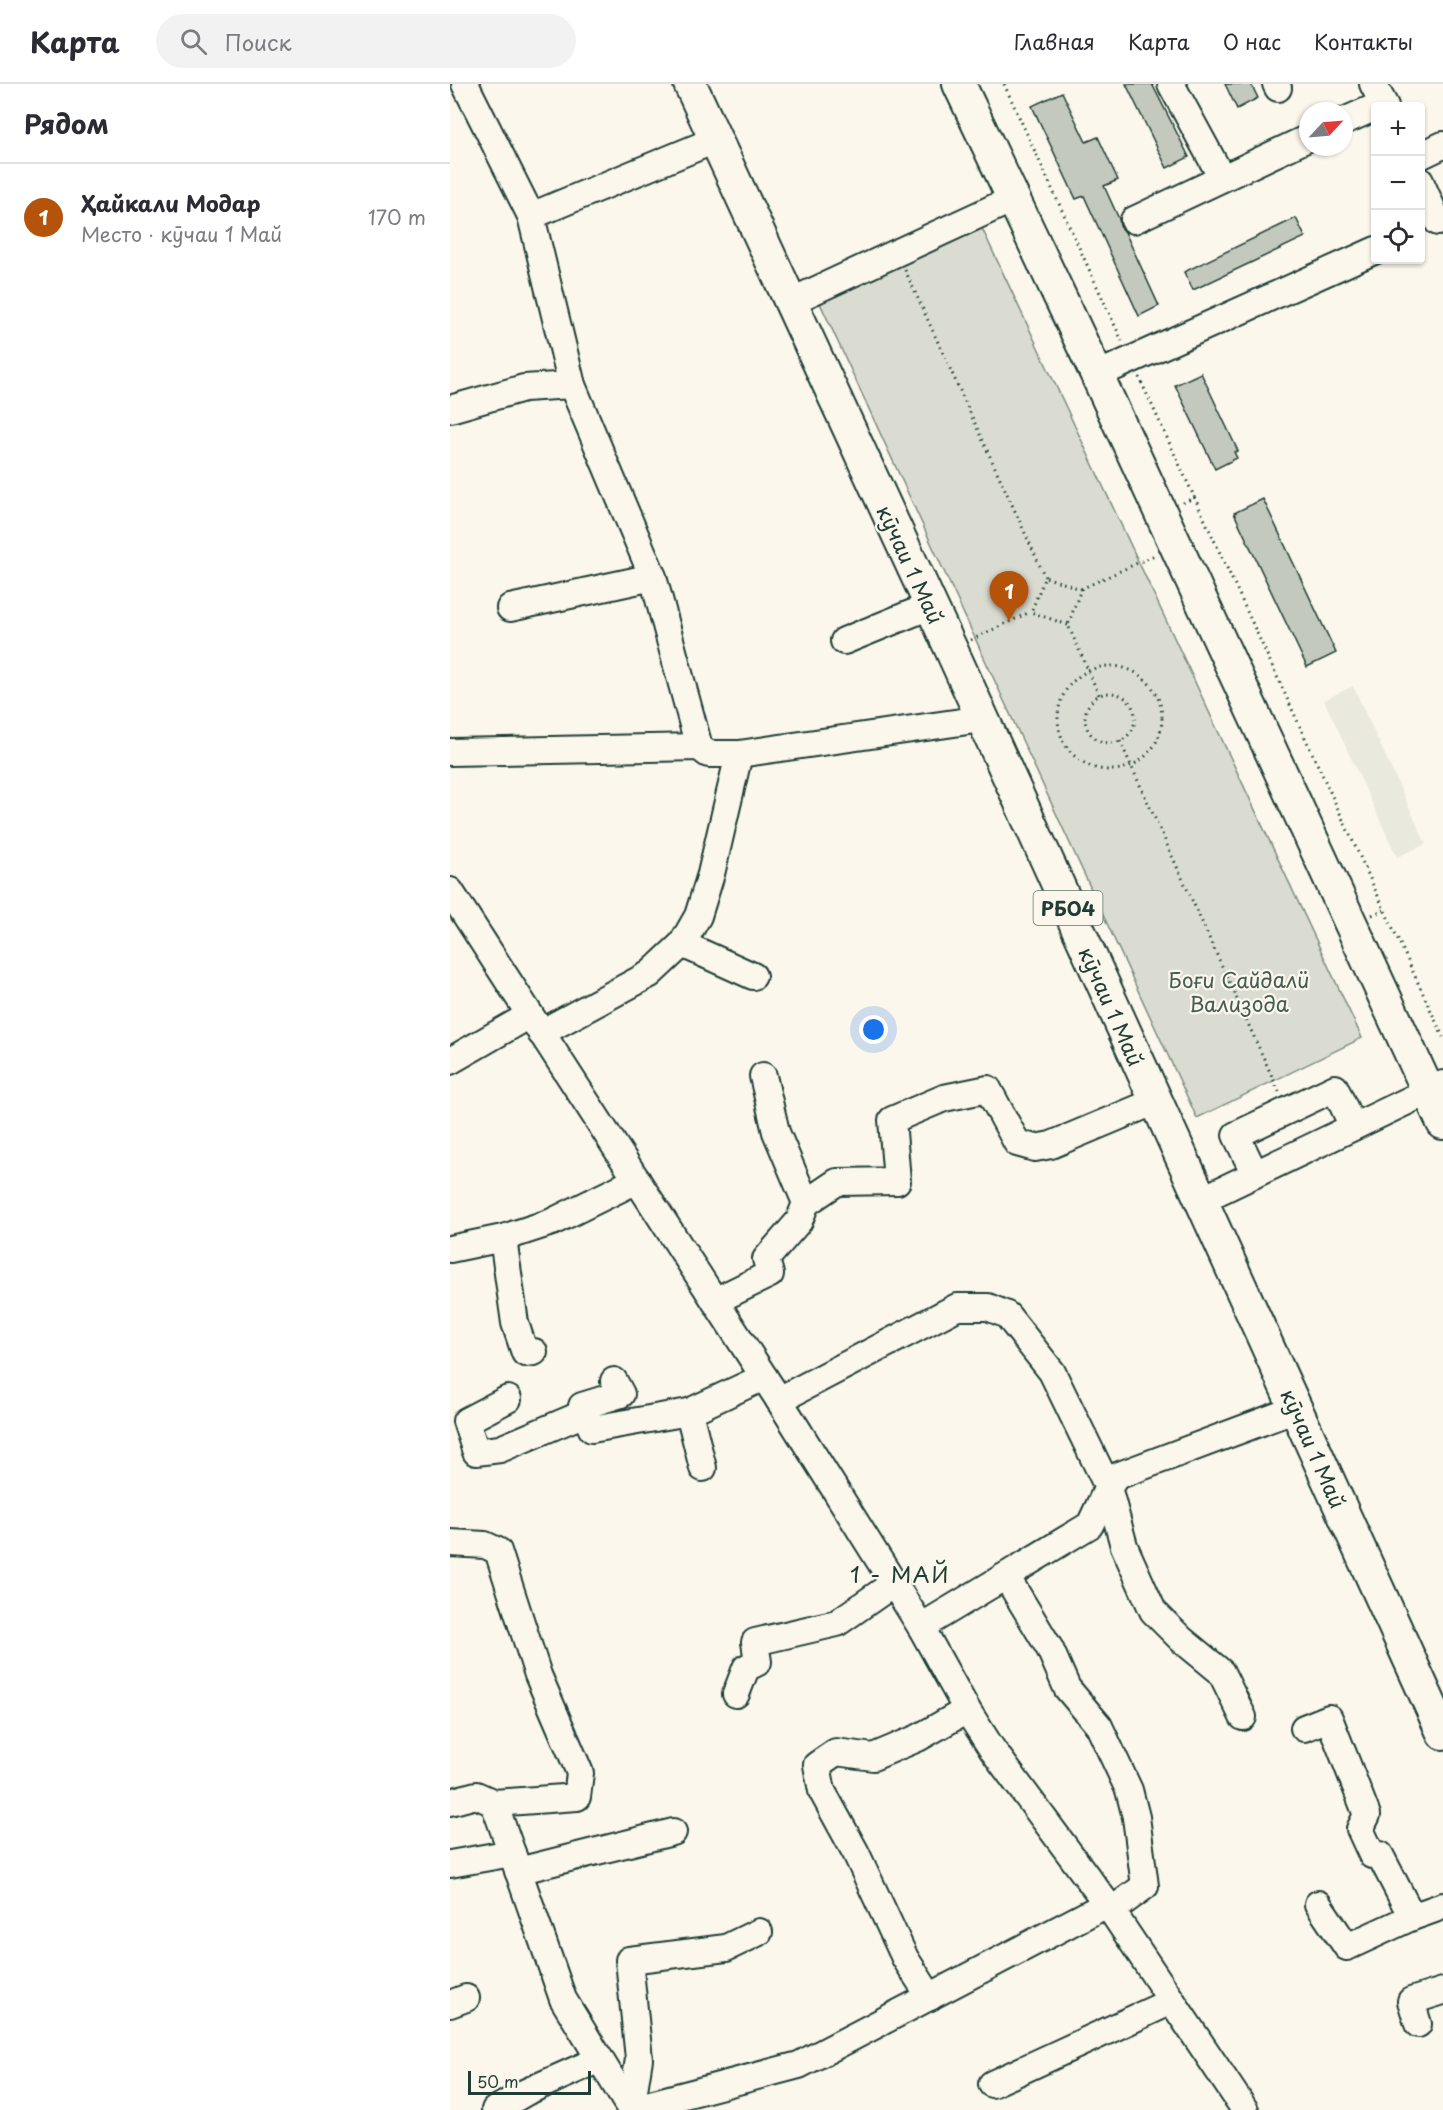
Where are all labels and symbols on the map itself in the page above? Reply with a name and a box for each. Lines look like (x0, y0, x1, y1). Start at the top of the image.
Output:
north arrow (1299, 102, 1353, 156)
street label: кӯчаи 1 Май (869, 499, 953, 629)
pin: 1 (990, 572, 1028, 621)
road number: РБ04 (1034, 891, 1102, 925)
street label: кӯчаи 1 Май (1071, 941, 1153, 1071)
park label: Боғи Сайдалӣ Вализода (1168, 963, 1310, 1019)
your location (859, 1015, 888, 1044)
street label: кӯчаи 1 Май (1273, 1383, 1355, 1513)
district label: 1 - МАЙ (850, 1557, 950, 1590)
scale bar (468, 2068, 591, 2096)

